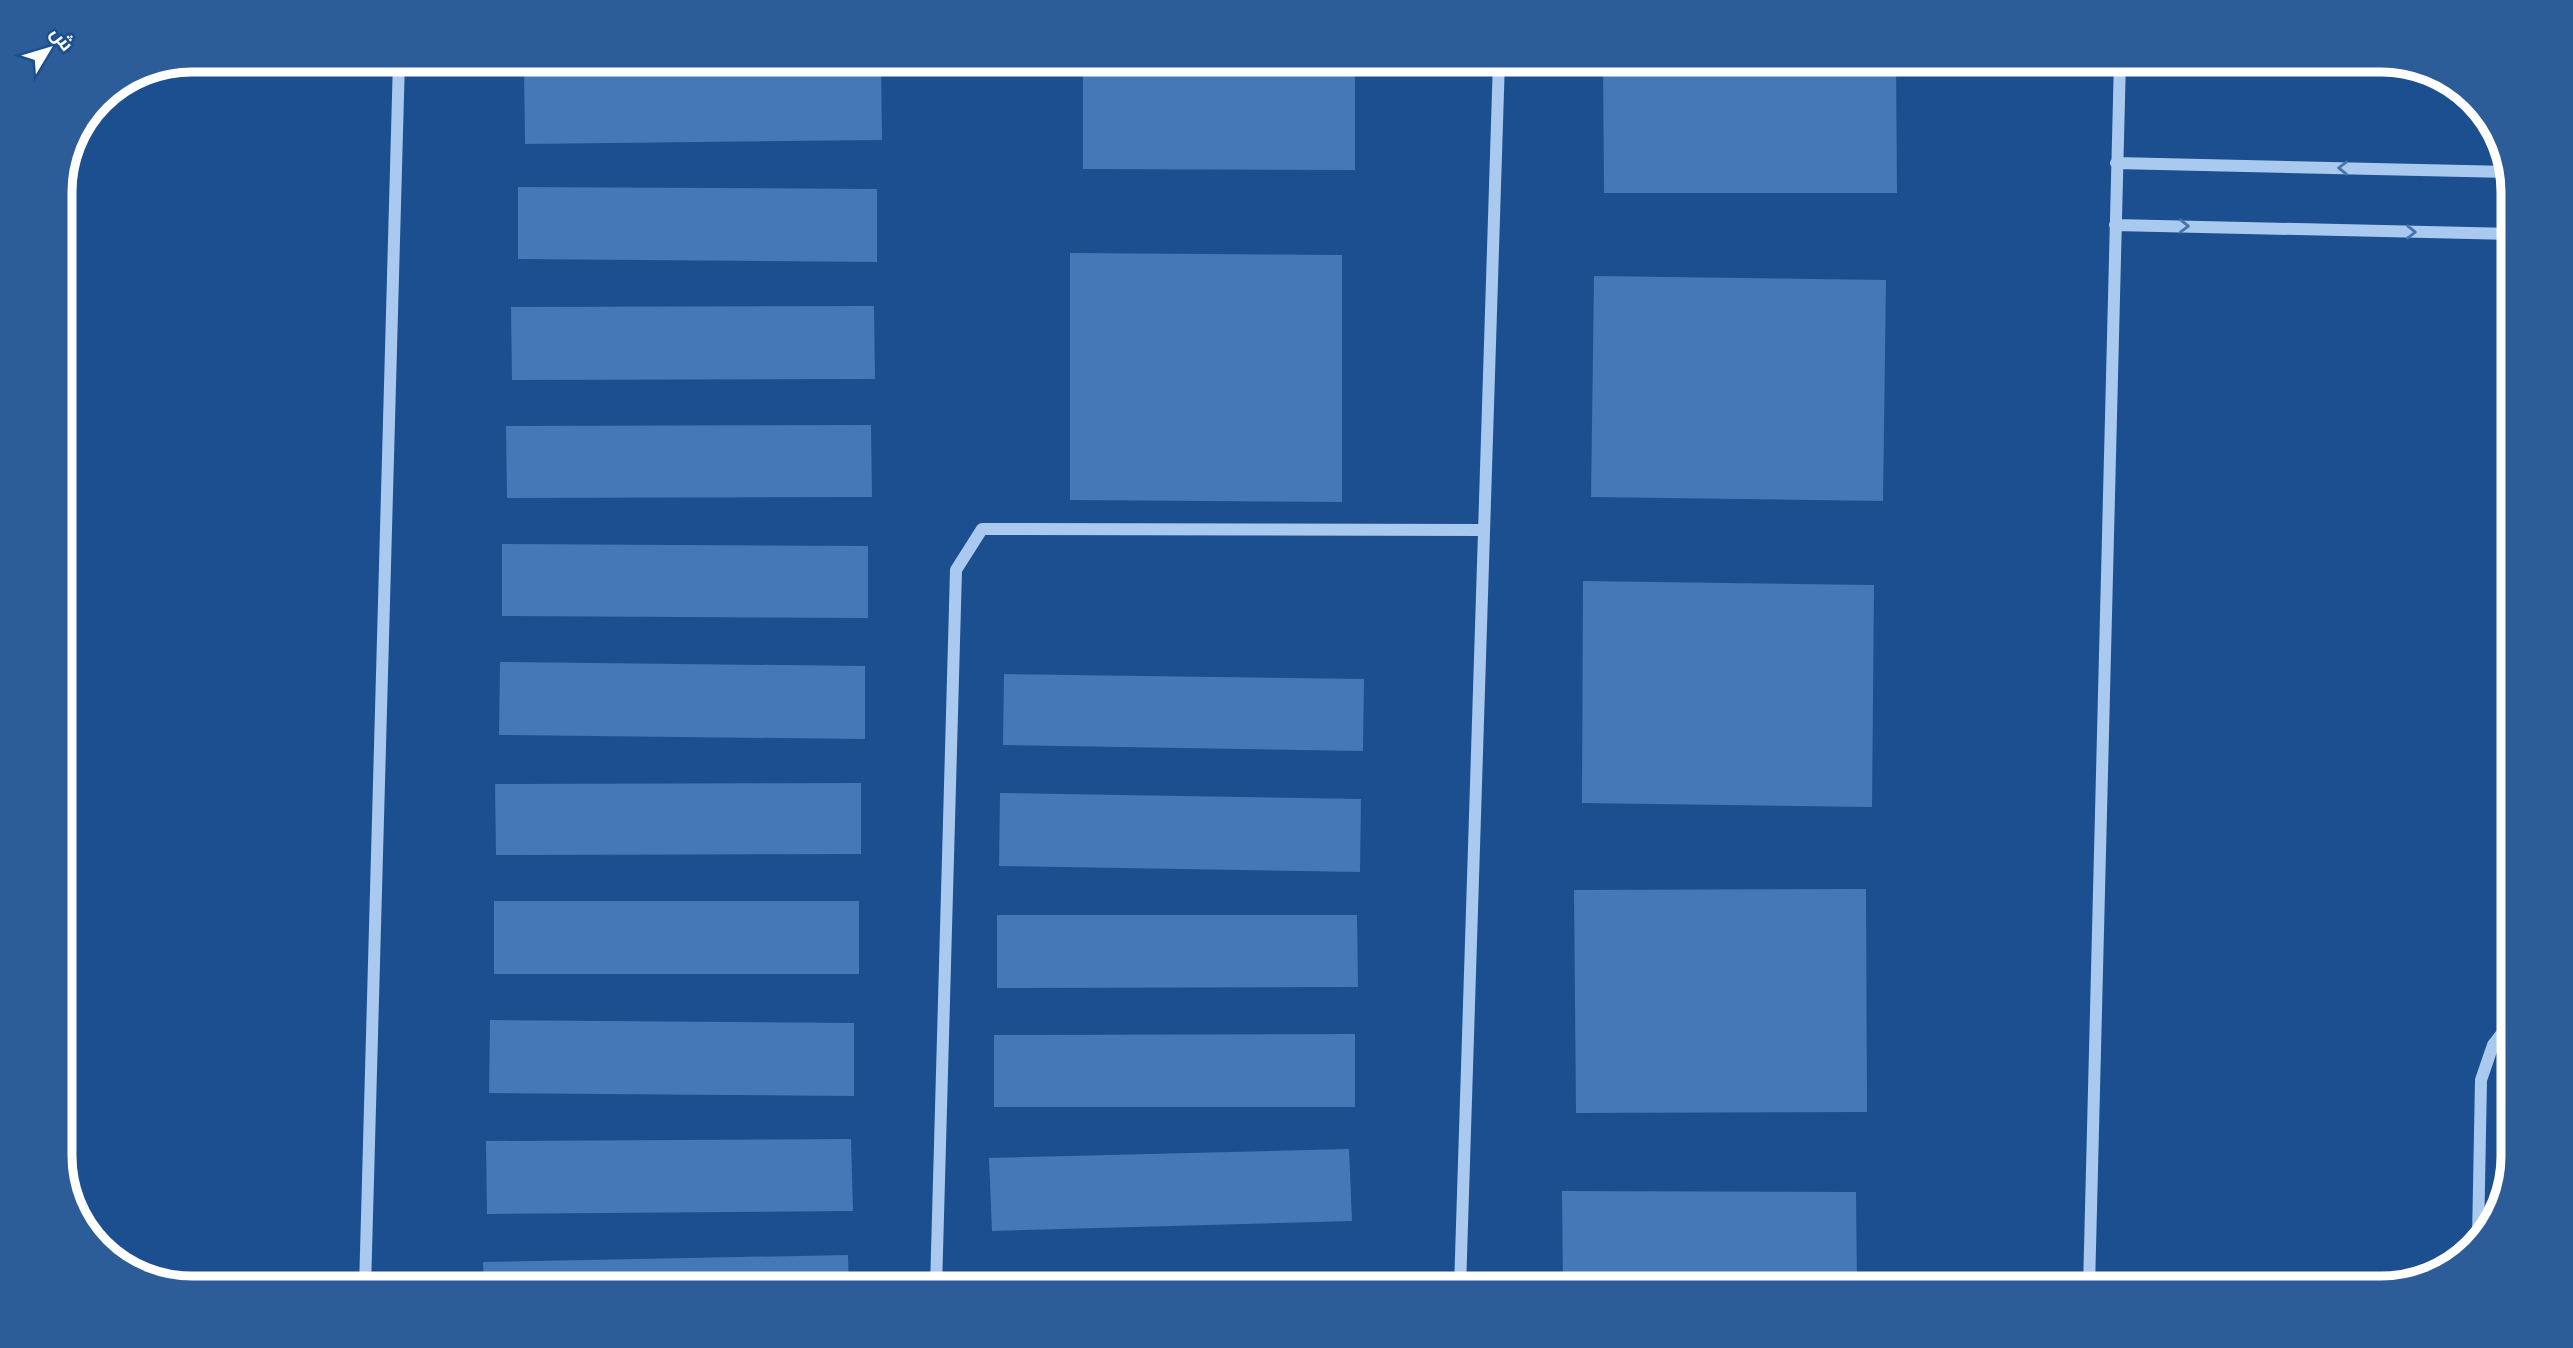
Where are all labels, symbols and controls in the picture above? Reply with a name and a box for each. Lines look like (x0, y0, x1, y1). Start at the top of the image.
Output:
north arrow (14, 14, 84, 84)
text: ش (45, 22, 79, 56)
one-way arrow (2337, 160, 2348, 176)
one-way arrow (2178, 219, 2189, 234)
one-way arrow (2406, 224, 2417, 239)

